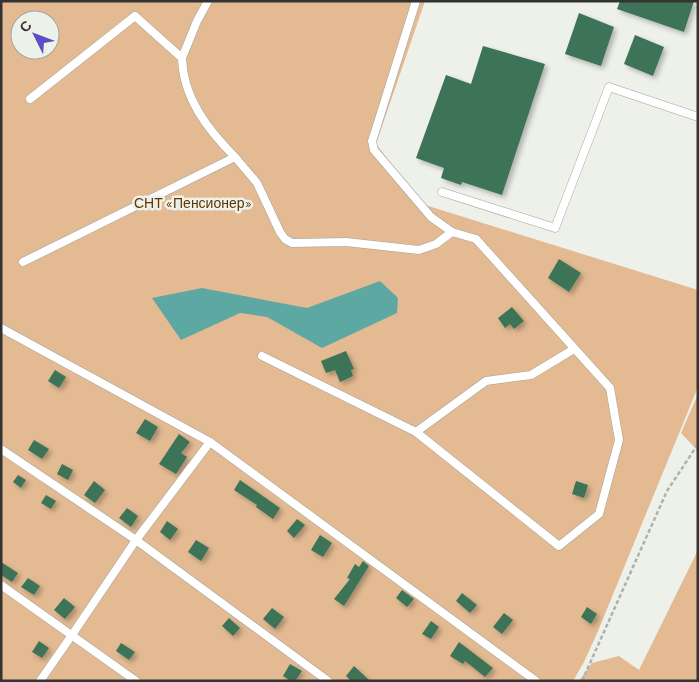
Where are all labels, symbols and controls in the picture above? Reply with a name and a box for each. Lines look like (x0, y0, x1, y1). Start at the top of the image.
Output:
north arrow (10, 10, 60, 60)
text: С (15, 17, 35, 35)
park label: СНТ «Пенсионер» (134, 194, 252, 211)

